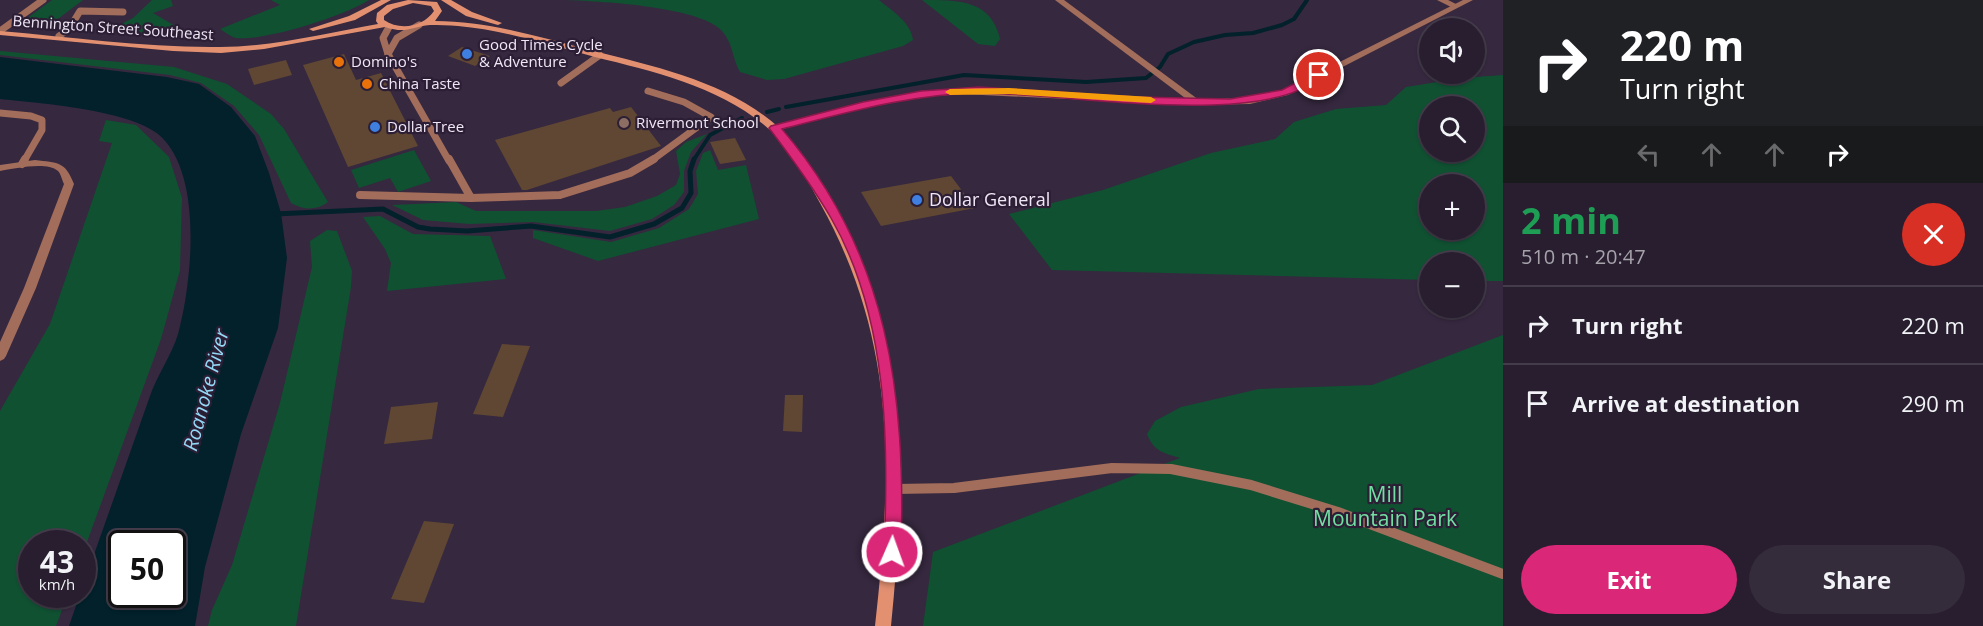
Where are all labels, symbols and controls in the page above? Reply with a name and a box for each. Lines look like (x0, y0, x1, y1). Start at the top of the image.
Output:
street label: Bennington Street Southeast (12, 10, 214, 44)
text: 220 m (1620, 16, 1744, 73)
map controls (1419, 18, 1485, 318)
button: sound (1419, 18, 1485, 84)
icon: right (1521, 24, 1599, 102)
place label: Good Times Cycle & Adventure (479, 34, 603, 71)
marker: Good Times Cycle & Adventure (460, 47, 474, 61)
pin (1293, 49, 1344, 100)
place label: Domino's (351, 51, 417, 71)
marker: Domino's (332, 55, 346, 69)
icon: arrive (1302, 58, 1335, 91)
text: Turn right (1620, 70, 1745, 107)
place label: China Taste (379, 73, 460, 93)
marker: China Taste (360, 77, 374, 91)
button: search (1419, 96, 1485, 162)
place label: Rivermont School (636, 112, 759, 132)
place label: Dollar Tree (387, 116, 464, 136)
marker: Rivermont School (617, 116, 631, 130)
marker: Dollar Tree (368, 120, 382, 134)
icon: left (1632, 138, 1665, 171)
icon: ahead (1695, 138, 1728, 171)
icon: ahead (1758, 138, 1791, 171)
icon: right (1821, 138, 1854, 171)
button: + (1419, 174, 1485, 240)
place label: Dollar General (929, 187, 1050, 211)
marker: Dollar General (910, 193, 924, 207)
text: 2 min (1521, 196, 1621, 245)
button: close (1902, 203, 1965, 266)
text: 510 m · 20:47 (1521, 243, 1646, 270)
button: − (1419, 252, 1485, 318)
icon: right (1521, 309, 1554, 342)
text: Turn right (1572, 310, 1683, 340)
text: 220 m (1901, 310, 1965, 340)
water label: Roanoke River (176, 325, 235, 454)
icon: arrive (1521, 387, 1554, 420)
text: Arrive at destination (1572, 388, 1800, 418)
text: 290 m (1901, 388, 1965, 418)
park label: Mill Mountain Park (1313, 480, 1457, 532)
position arrow (860, 520, 924, 584)
speed limit sign: 50 (108, 530, 186, 608)
text: 43 (40, 541, 74, 582)
button: Exit (1521, 545, 1737, 614)
button: Share (1749, 545, 1965, 614)
text: km/h (39, 574, 75, 594)

